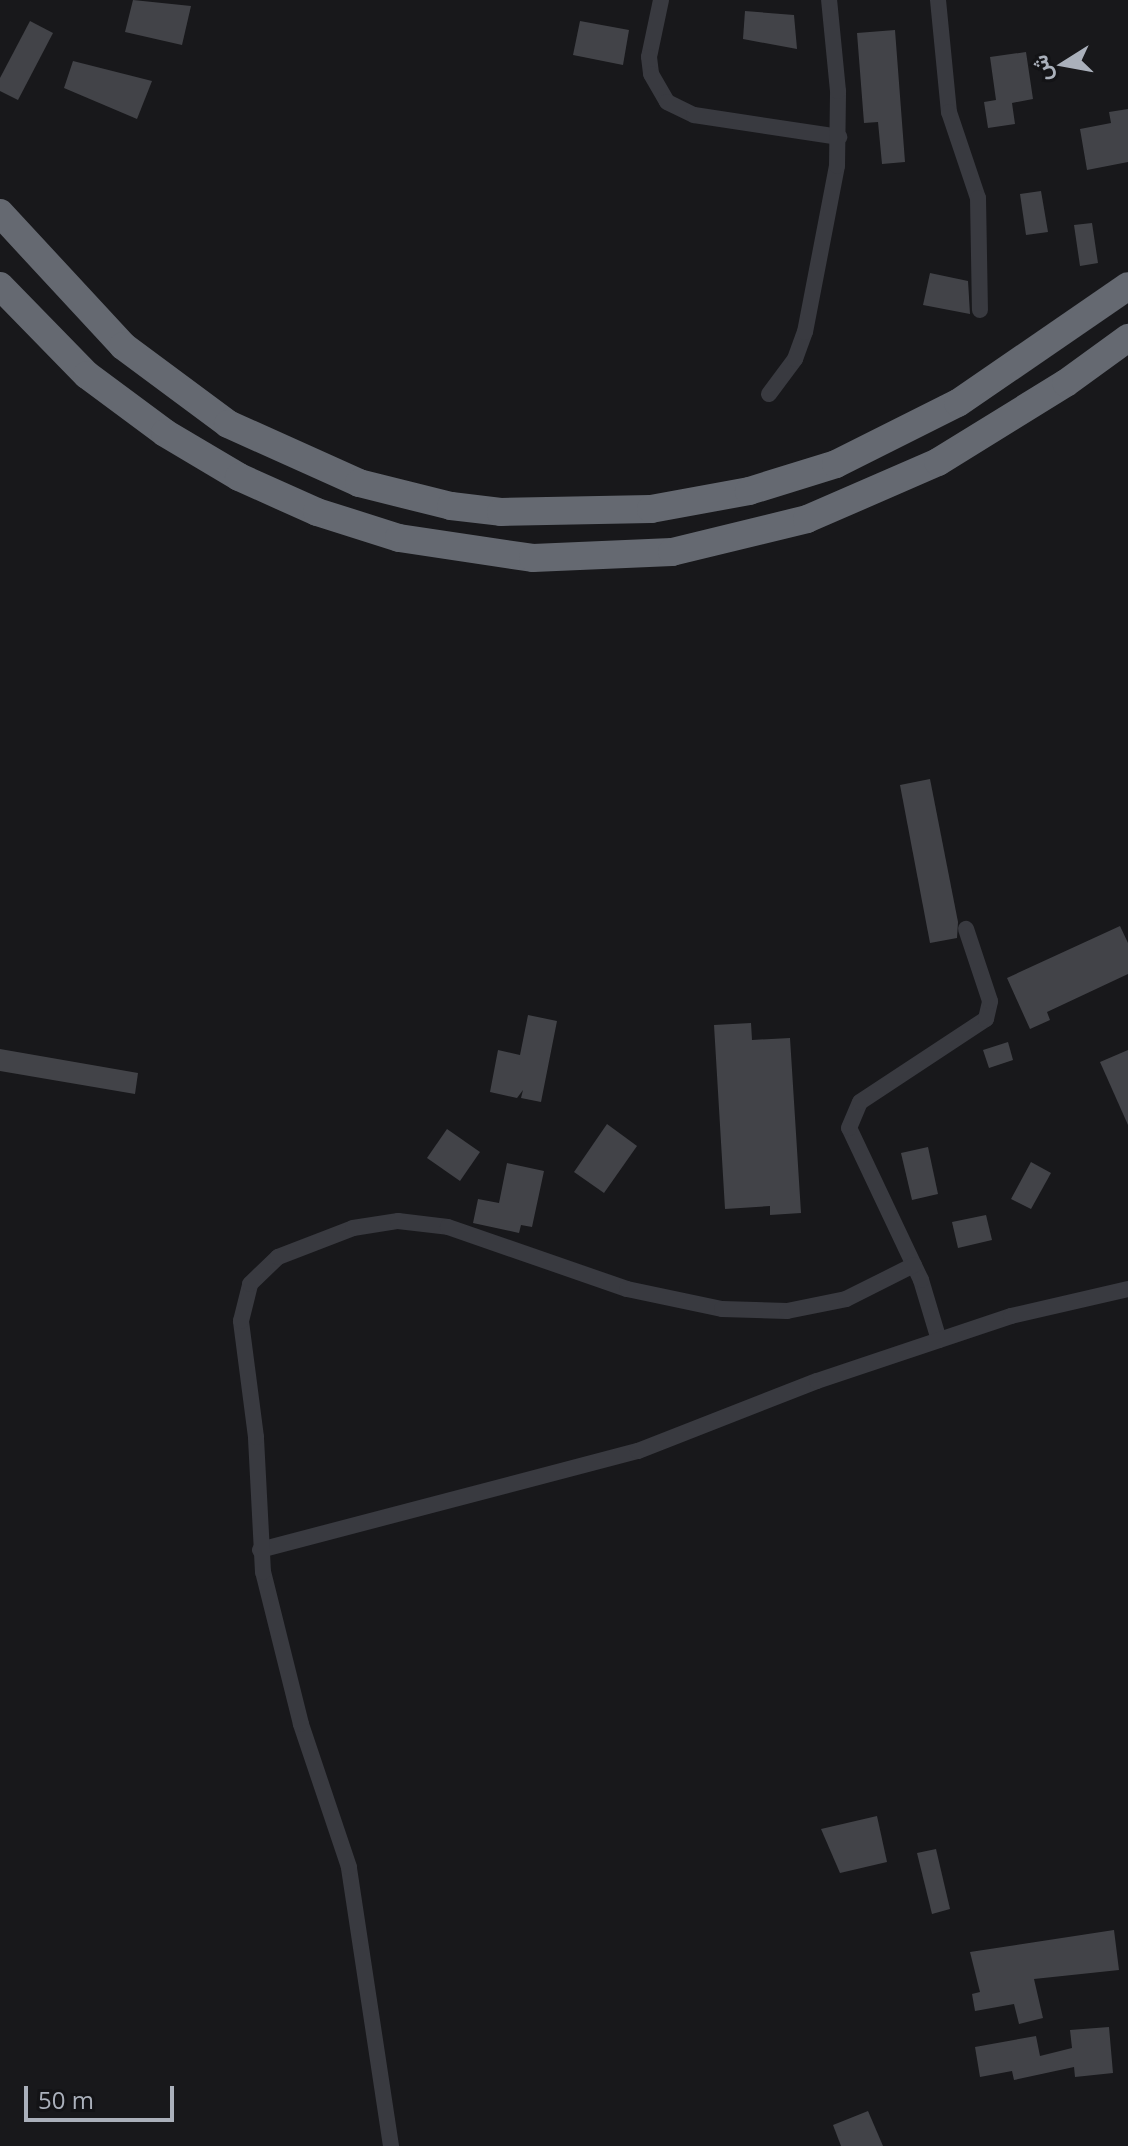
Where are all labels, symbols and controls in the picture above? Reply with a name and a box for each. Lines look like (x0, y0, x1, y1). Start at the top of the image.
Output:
north arrow (1024, 24, 1104, 104)
text: ش (1023, 53, 1058, 84)
scale bar (28, 2070, 178, 2120)
text: 50 m (38, 2083, 94, 2116)

